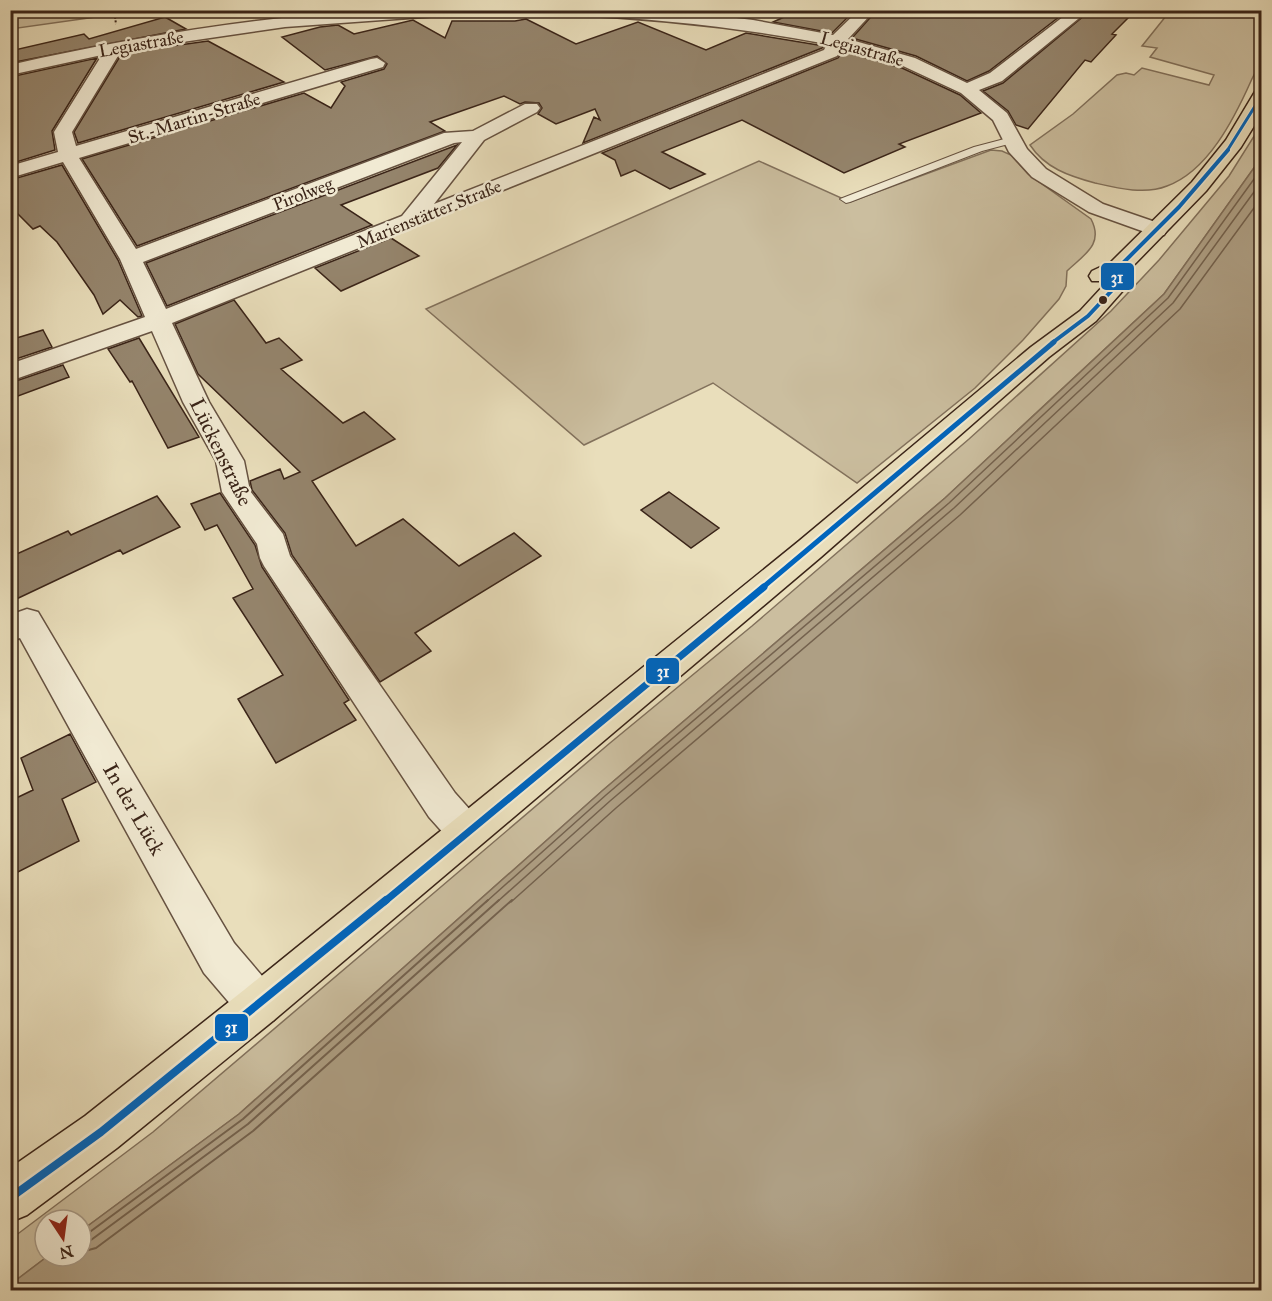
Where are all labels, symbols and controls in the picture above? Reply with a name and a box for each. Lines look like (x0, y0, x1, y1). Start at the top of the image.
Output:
street label: Legiastraße (97, 26, 185, 63)
street label: Legiastraße (817, 27, 906, 72)
street label: St.-Martin-Straße (125, 87, 263, 149)
street label: Pirolweg (270, 172, 337, 217)
street label: Marienstätter Straße (353, 175, 505, 253)
line badge: 31 (1100, 262, 1135, 291)
text: 31 (1111, 268, 1124, 288)
unlabelled marker (1097, 294, 1109, 306)
street label: Lückenstraße (184, 394, 258, 510)
line badge: 31 (645, 657, 680, 685)
text: 31 (657, 662, 670, 682)
street label: In der Lück (97, 758, 171, 860)
line badge: 31 (214, 1013, 249, 1042)
text: 31 (225, 1018, 238, 1038)
north arrow (33, 1208, 93, 1268)
text: N (57, 1241, 75, 1263)

